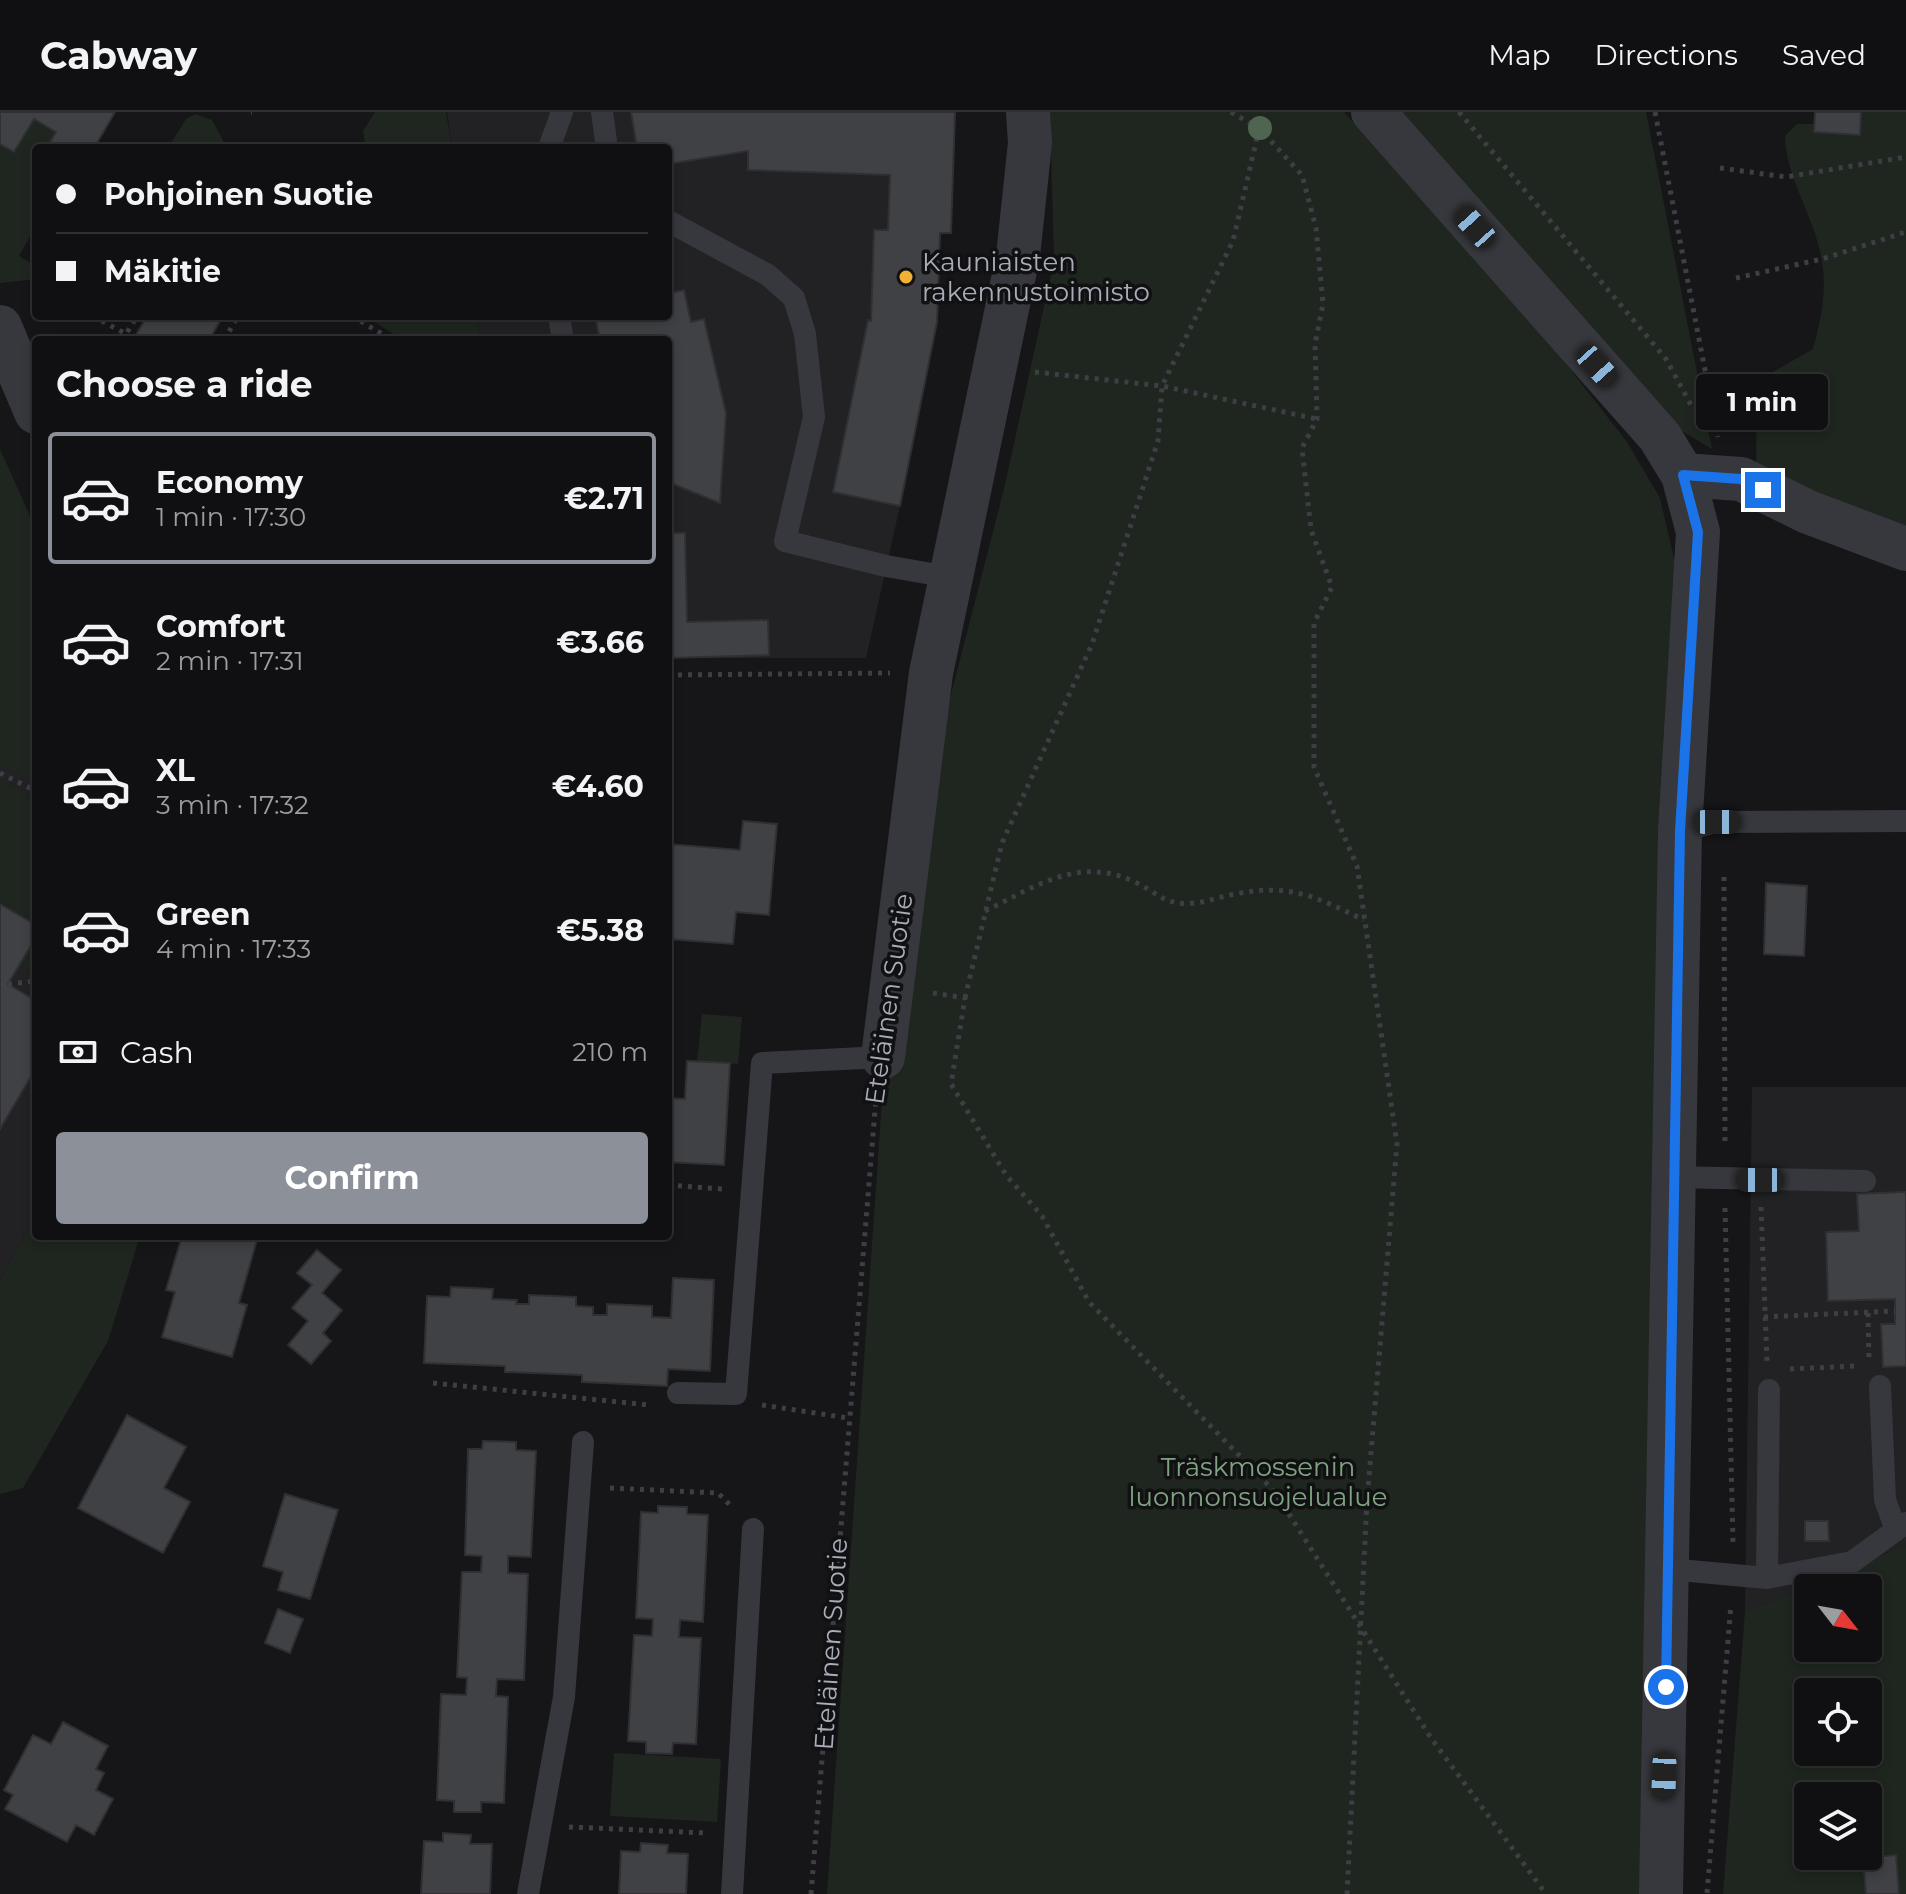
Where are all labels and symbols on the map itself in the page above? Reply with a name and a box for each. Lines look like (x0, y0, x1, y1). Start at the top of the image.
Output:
car (1450, 201, 1500, 253)
place label: Kauniaisten rakennustoimisto (922, 246, 1150, 308)
marker: Kauniaisten rakennustoimisto (897, 268, 915, 286)
car (1572, 340, 1622, 392)
callout: 1 min (1697, 374, 1829, 430)
route end (1745, 472, 1781, 508)
car (1693, 810, 1741, 834)
street label: Eteläinen Suotie (858, 891, 920, 1107)
car (1736, 1168, 1784, 1192)
park label: Träskmossenin luonnonsuojelualue (1129, 1451, 1388, 1513)
street label: Eteläinen Suotie (808, 1537, 854, 1751)
north arrow (1794, 1574, 1882, 1662)
route start (1648, 1669, 1684, 1705)
car (1651, 1752, 1677, 1800)

